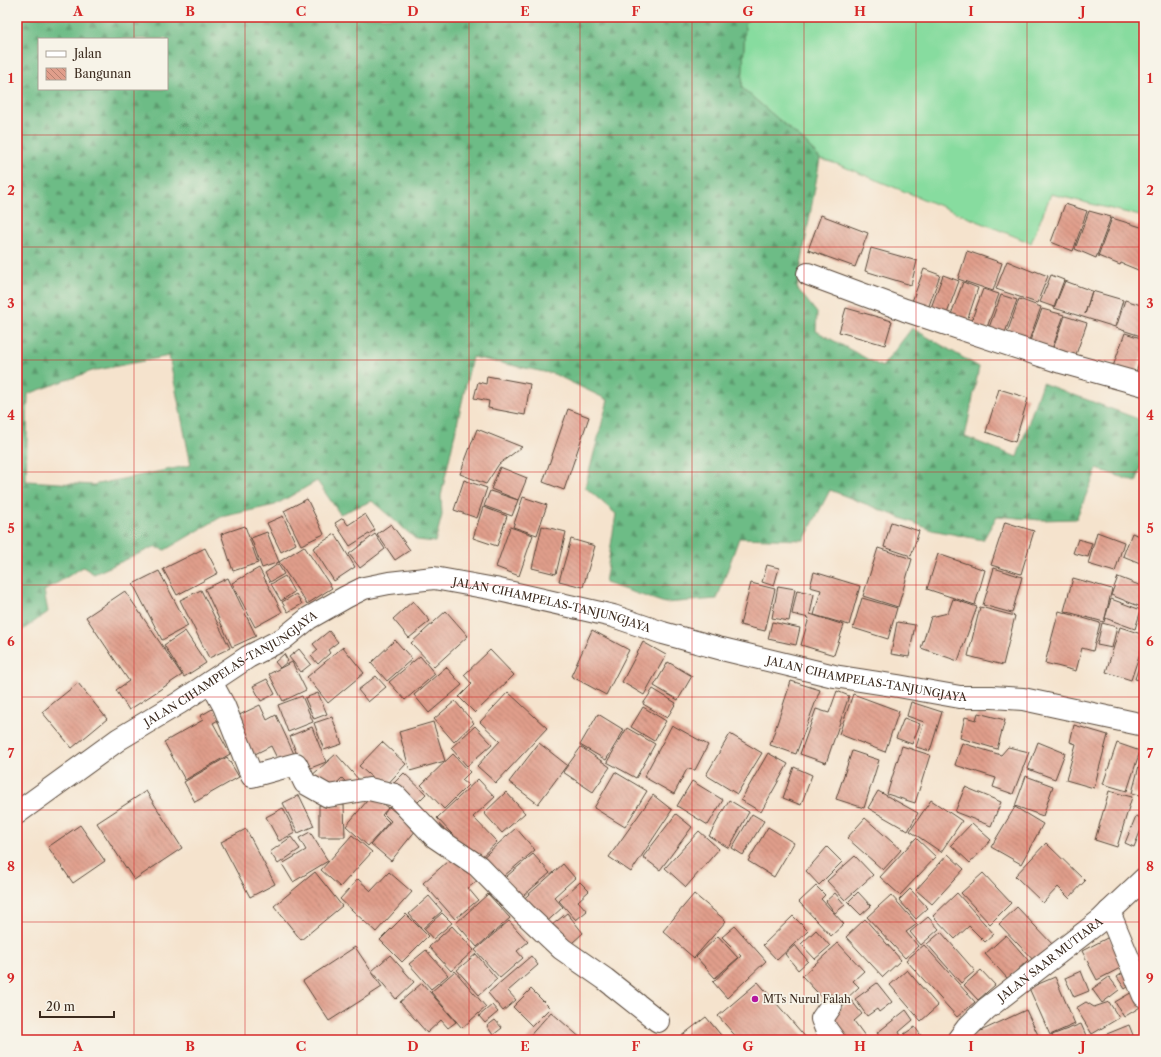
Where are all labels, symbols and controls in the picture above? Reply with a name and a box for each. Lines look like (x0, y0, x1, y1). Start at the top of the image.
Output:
text: A (72, 3, 84, 19)
text: B (185, 3, 195, 19)
text: C (296, 3, 306, 19)
text: D (407, 3, 419, 19)
text: E (520, 3, 530, 19)
text: F (632, 3, 641, 19)
text: G (742, 3, 754, 19)
text: H (854, 3, 866, 19)
text: I (968, 3, 974, 19)
text: J (1078, 3, 1086, 19)
legend (38, 38, 168, 90)
text: Jalan (72, 46, 102, 61)
text: Bangunan (74, 66, 132, 81)
text: 1 (8, 70, 14, 86)
text: 1 (1147, 70, 1153, 86)
text: 2 (7, 182, 15, 198)
text: 2 (1146, 182, 1154, 198)
text: 3 (7, 295, 15, 311)
text: 3 (1146, 295, 1154, 311)
text: 4 (7, 407, 15, 423)
text: 4 (1146, 407, 1154, 423)
text: 5 (7, 520, 15, 536)
text: 5 (1146, 520, 1154, 536)
street label: JALAN CIHAMPELAS-TANJUNGJAYA (450, 574, 653, 636)
street label: JALAN CIHAMPELAS-TANJUNGJAYA (140, 608, 320, 730)
text: 6 (7, 633, 15, 649)
text: 6 (1146, 633, 1154, 649)
street label: JALAN CIHAMPELAS-TANJUNGJAYA (763, 653, 967, 704)
text: 7 (8, 745, 15, 761)
text: 7 (1147, 745, 1154, 761)
text: 8 (7, 858, 15, 874)
text: 8 (1146, 858, 1154, 874)
street label: JALAN SAAR MUTIARA (993, 914, 1106, 1006)
text: 9 (7, 970, 15, 986)
text: 9 (1146, 970, 1154, 986)
place label: MTs Nurul Falah (763, 992, 851, 1006)
scale bar (40, 993, 114, 1019)
marker: MTs Nurul Falah (750, 994, 760, 1004)
text: 20 m (46, 999, 75, 1014)
text: A (72, 1038, 84, 1054)
text: B (185, 1038, 195, 1054)
text: C (296, 1038, 306, 1054)
text: D (407, 1038, 419, 1054)
text: E (520, 1038, 530, 1054)
text: F (632, 1038, 641, 1054)
text: G (742, 1038, 754, 1054)
text: H (854, 1038, 866, 1054)
text: I (968, 1038, 974, 1054)
text: J (1078, 1038, 1086, 1054)

